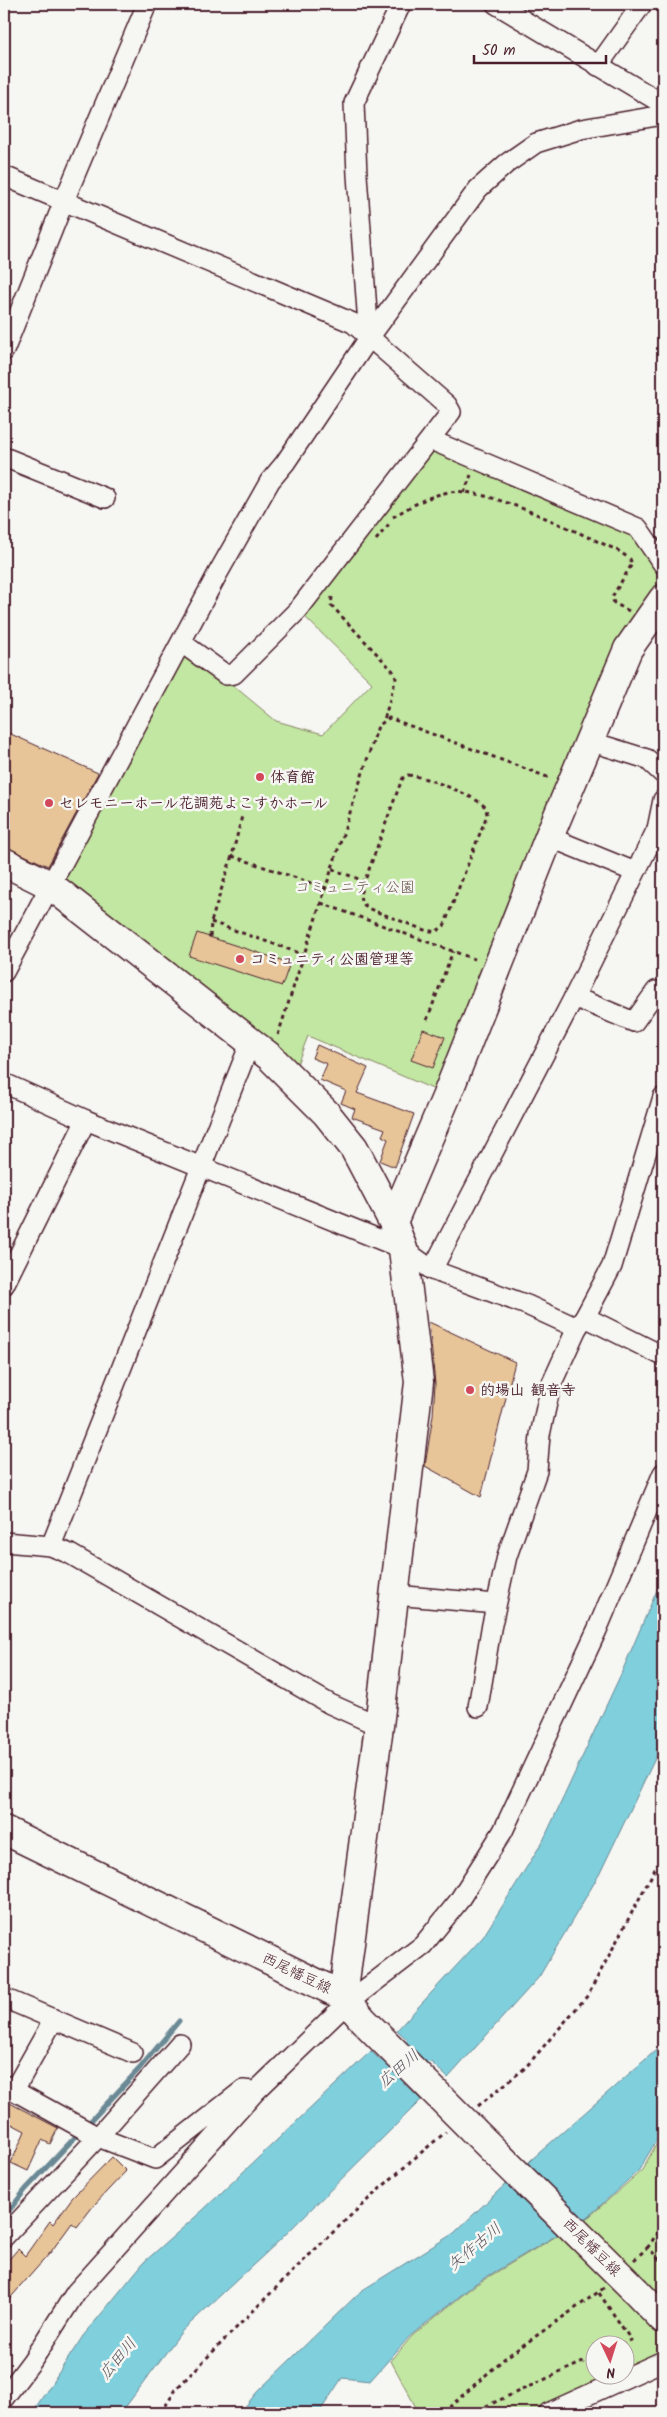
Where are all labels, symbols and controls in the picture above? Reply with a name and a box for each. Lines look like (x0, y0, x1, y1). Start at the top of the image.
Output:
scale bar (474, 32, 607, 64)
text: 50 m (482, 39, 516, 63)
place label: 体育館 (270, 766, 315, 790)
marker: 体育館 (254, 771, 266, 783)
place label: セレモニーホール花調苑よこすかホール (59, 792, 328, 816)
marker: セレモニーホール花調苑よこすかホール (43, 797, 55, 809)
park label: コミュニティ公園 (295, 876, 415, 900)
place label: コミュニティ公園管理等 (250, 948, 414, 972)
marker: コミュニティ公園管理等 (234, 953, 246, 965)
place label: 的場山 観音寺 (480, 1379, 576, 1403)
marker: 的場山 観音寺 (464, 1384, 476, 1396)
street label: 西尾幡豆線 (258, 1947, 336, 2001)
water label: 広田川 (373, 2044, 425, 2094)
street label: 西尾幡豆線 (556, 2213, 626, 2283)
water label: 矢作古川 (442, 2217, 508, 2277)
water label: 広田川 (93, 2333, 143, 2385)
north arrow (584, 2334, 634, 2384)
text: N (606, 2361, 616, 2383)

